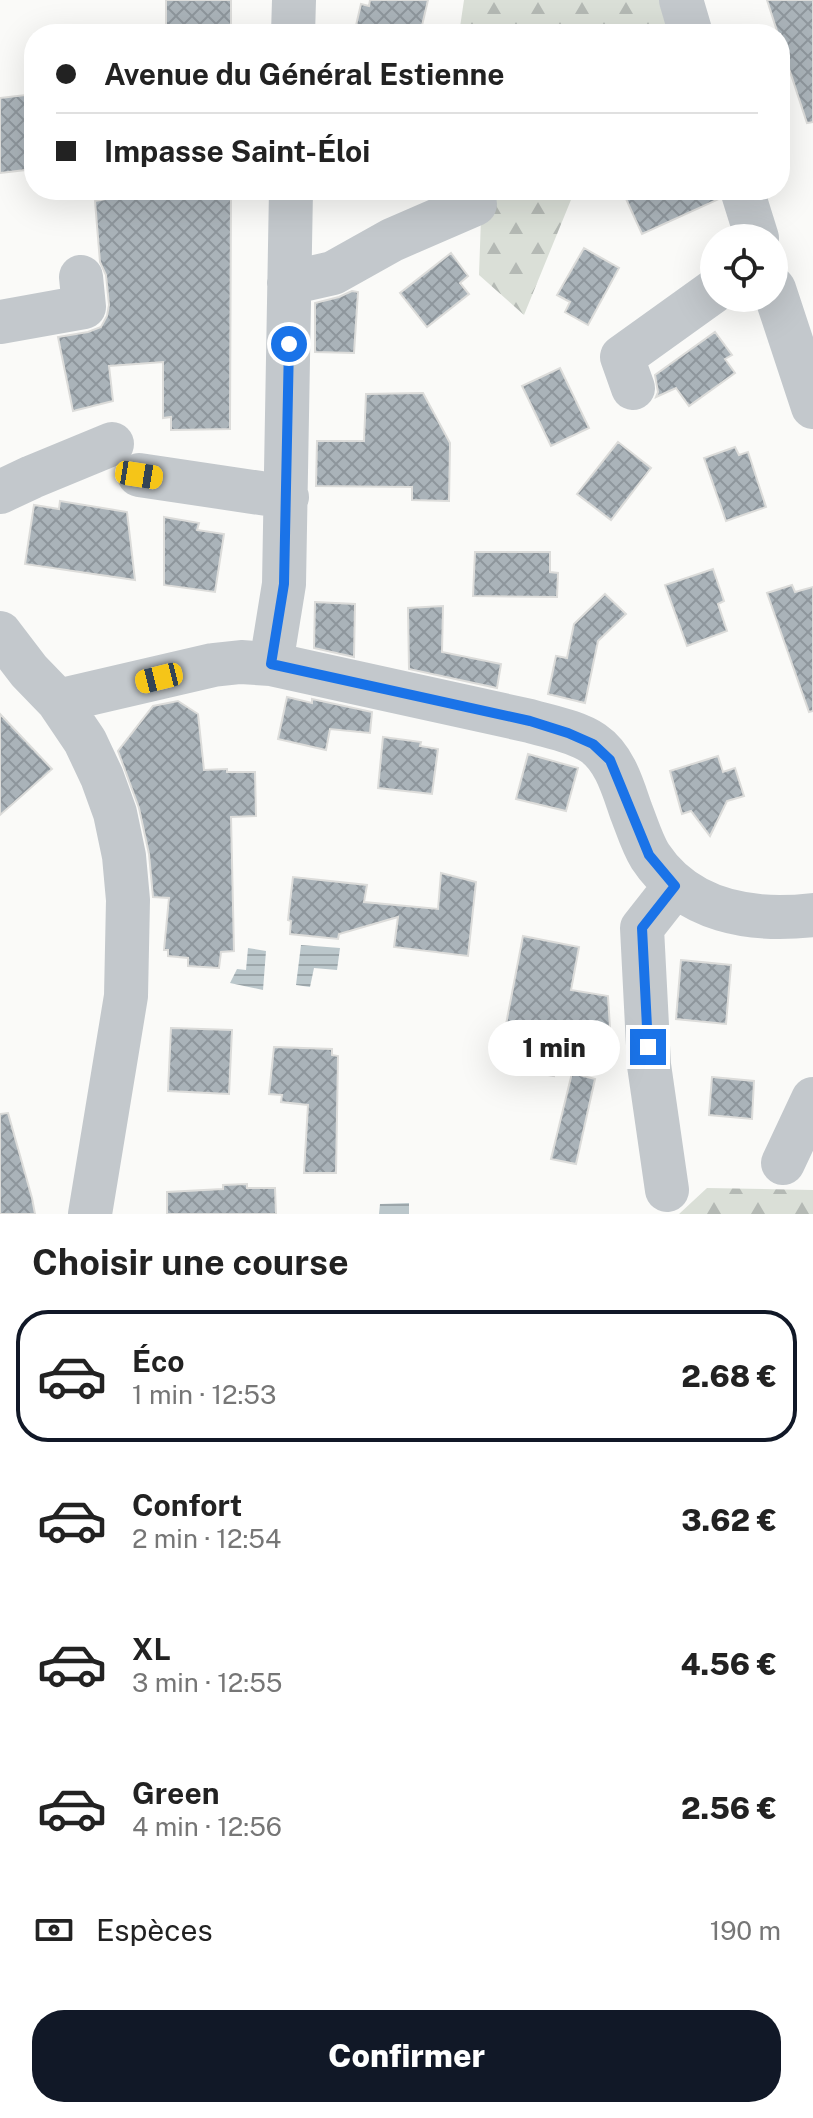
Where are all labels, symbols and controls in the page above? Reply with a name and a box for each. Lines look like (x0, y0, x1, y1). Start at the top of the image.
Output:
text: Avenue du Général Estienne (104, 56, 505, 92)
text: Impasse Saint-Éloi (104, 133, 370, 169)
map controls (700, 224, 788, 312)
button: locate (700, 224, 788, 312)
route start (271, 326, 307, 362)
car (113, 459, 165, 491)
car (133, 661, 185, 695)
callout: 1 min (488, 1019, 620, 1075)
route end (630, 1029, 666, 1065)
text: 1 min (522, 1032, 586, 1063)
text: Choisir une course (32, 1241, 349, 1283)
icon: car (36, 1340, 108, 1412)
text: Éco (132, 1343, 185, 1379)
text: 2.68 € (681, 1358, 777, 1394)
text: 1 min · 12:53 (132, 1379, 276, 1410)
icon: car (36, 1484, 108, 1556)
text: Confort (132, 1487, 242, 1523)
text: 3.62 € (681, 1502, 777, 1538)
text: 2 min · 12:54 (132, 1523, 281, 1554)
icon: car (36, 1628, 108, 1700)
text: XL (132, 1631, 171, 1667)
text: 4.56 € (680, 1646, 777, 1682)
text: 3 min · 12:55 (132, 1667, 282, 1698)
icon: car (36, 1772, 108, 1844)
text: Green (132, 1775, 219, 1811)
text: 2.56 € (681, 1790, 777, 1826)
text: 4 min · 12:56 (132, 1811, 282, 1842)
icon: cash (32, 1908, 76, 1952)
text: Espèces (96, 1912, 213, 1948)
text: 190 m (710, 1915, 781, 1946)
button: Confirmer (32, 2010, 781, 2102)

